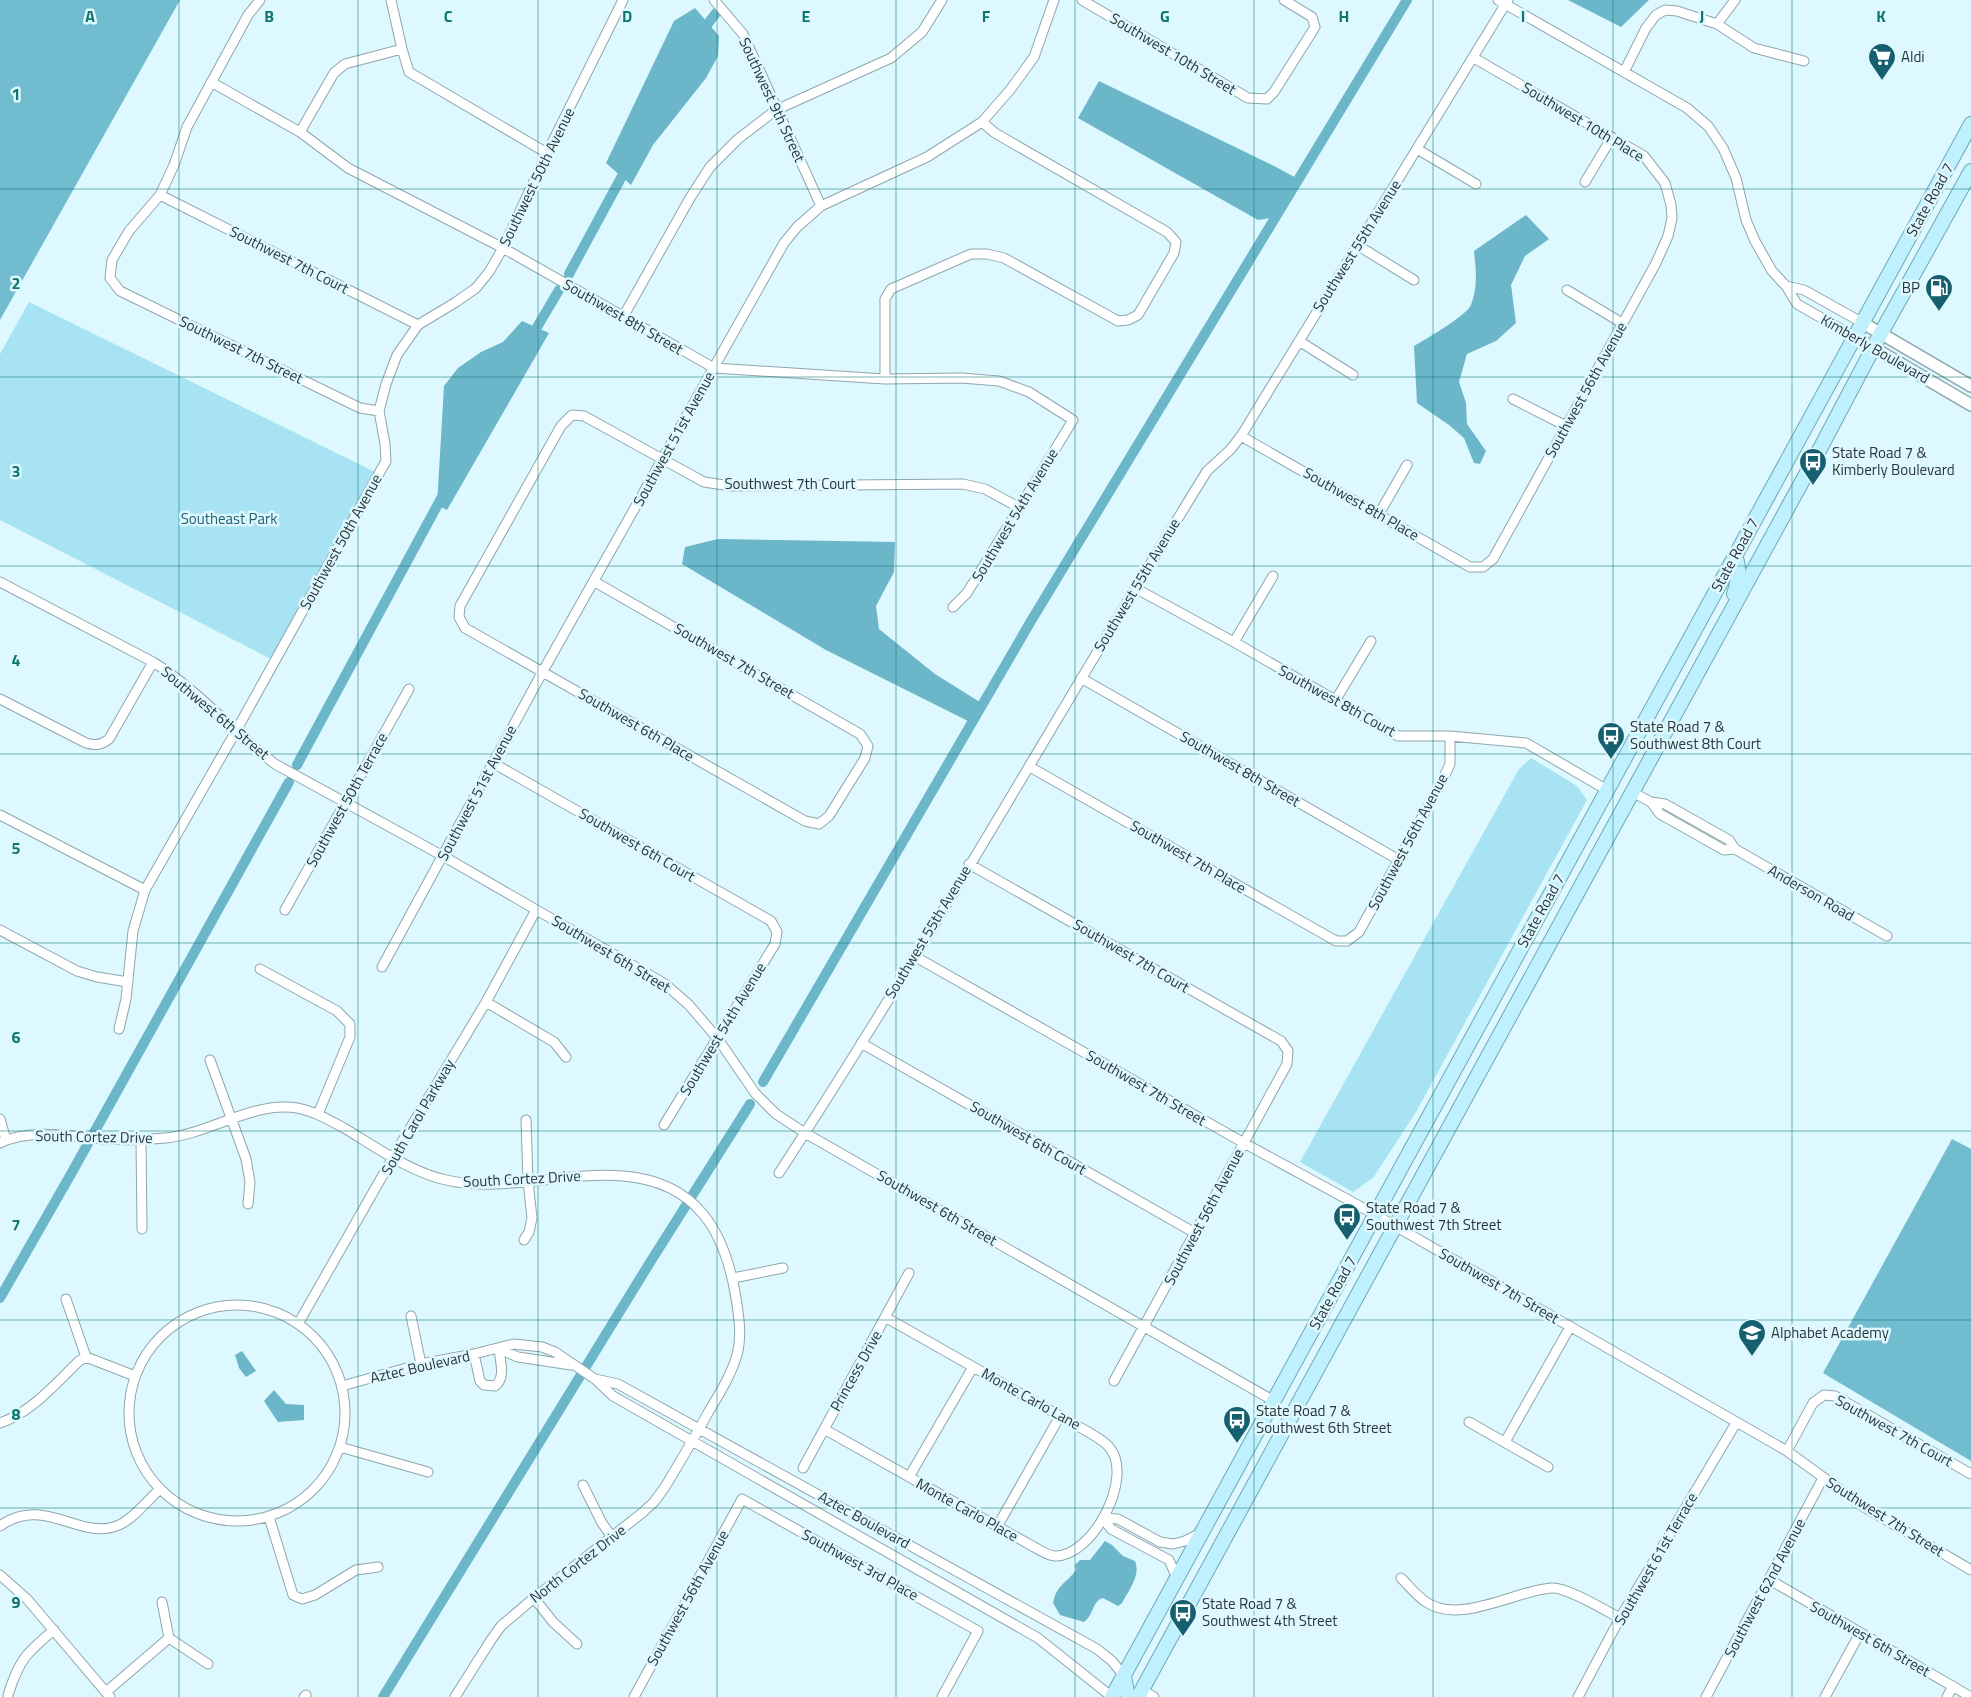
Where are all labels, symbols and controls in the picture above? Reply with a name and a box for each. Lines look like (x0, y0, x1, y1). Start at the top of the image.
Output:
text: A (85, 4, 95, 28)
text: B (264, 4, 274, 28)
text: C (444, 4, 453, 28)
text: D (622, 4, 632, 28)
text: E (802, 4, 811, 28)
text: F (982, 4, 991, 28)
text: G (1160, 4, 1170, 28)
text: H (1339, 4, 1349, 28)
text: I (1521, 4, 1525, 28)
text: J (1700, 4, 1704, 28)
text: K (1876, 4, 1886, 28)
street label: Southwest 10th Street (1106, 7, 1241, 101)
street label: Southwest 9th Street (733, 34, 812, 167)
supermarket icon: Aldi (1867, 42, 1897, 81)
place label: Aldi (1901, 45, 1925, 68)
street label: Southwest 10th Place (1518, 76, 1649, 167)
text: 1 (12, 82, 20, 106)
street label: Southwest 50th Avenue (493, 103, 580, 250)
street label: State Road 7 (1900, 159, 1959, 241)
street label: Southwest 55th Avenue (1307, 175, 1407, 316)
street label: Southwest 7th Court (226, 220, 354, 300)
text: 2 (12, 271, 20, 295)
street label: Southwest 8th Street (559, 273, 688, 361)
fuel station icon: BP (1924, 273, 1954, 312)
place label: BP (1902, 276, 1920, 299)
street label: Kimberly Boulevard (1816, 308, 1934, 389)
street label: Southwest 7th Street (175, 310, 308, 390)
street label: Southwest 56th Avenue (1539, 318, 1632, 462)
street label: Southwest 51st Avenue (627, 367, 720, 510)
place label: State Road 7 & Kimberly Boulevard (1832, 441, 1955, 481)
street label: Southwest 54th Avenue (966, 444, 1064, 586)
bus stop icon: State Road 7 & Kimberly Boulevard (1798, 447, 1828, 486)
text: 3 (12, 459, 20, 483)
street label: Southwest 8th Place (1299, 461, 1424, 546)
street label: Southwest 50th Avenue (294, 470, 387, 614)
street label: Southwest 7th Court (724, 472, 856, 495)
park label: Southeast Park (181, 507, 277, 530)
street label: Southwest 55th Avenue (1088, 514, 1186, 656)
street label: State Road 7 (1705, 514, 1764, 596)
street label: Southwest 7th Street (670, 617, 799, 705)
text: 4 (12, 648, 21, 672)
street label: Southwest 8th Court (1274, 659, 1401, 743)
street label: Southwest 6th Street (156, 660, 275, 765)
street label: Southwest 6th Place (574, 682, 699, 767)
place label: State Road 7 & Southwest 8th Court (1630, 715, 1762, 755)
street label: Southwest 51st Avenue (431, 721, 522, 865)
bus stop icon: State Road 7 & Southwest 8th Court (1596, 721, 1626, 760)
street label: Southwest 8th Street (1176, 725, 1305, 813)
street label: Southwest 50th Terrace (300, 728, 393, 871)
street label: Southwest 56th Avenue (1362, 769, 1453, 914)
street label: Southwest 6th Court (575, 802, 700, 888)
street label: Southwest 7th Place (1126, 814, 1251, 899)
text: 5 (12, 836, 21, 860)
street label: Anderson Road (1764, 859, 1859, 927)
street label: Southwest 55th Avenue (879, 861, 977, 1003)
street label: State Road 7 (1511, 870, 1570, 952)
street label: Southwest 6th Street (547, 909, 676, 999)
street label: Southwest 7th Court (1069, 913, 1194, 999)
street label: Southwest 54th Avenue (674, 958, 772, 1100)
text: 6 (12, 1025, 21, 1049)
street label: Southwest 7th Street (1082, 1044, 1211, 1132)
street label: South Carol Parkway (375, 1054, 460, 1179)
street label: Southwest 6th Court (966, 1095, 1091, 1181)
street label: South Cortez Drive (35, 1124, 153, 1149)
street label: Southwest 56th Avenue (1158, 1144, 1249, 1289)
street label: South Cortez Drive (463, 1164, 581, 1193)
street label: Southwest 6th Street (873, 1164, 1002, 1252)
place label: State Road 7 & Southwest 7th Street (1366, 1196, 1502, 1236)
bus stop icon: State Road 7 & Southwest 7th Street (1332, 1202, 1362, 1241)
text: 7 (12, 1213, 20, 1237)
street label: Southwest 7th Street (1435, 1242, 1564, 1330)
street label: State Road 7 (1303, 1252, 1362, 1334)
school or university icon: Alphabet Academy (1737, 1318, 1767, 1357)
place label: Alphabet Academy (1771, 1321, 1889, 1344)
street label: Princess Drive (824, 1326, 887, 1415)
street label: Aztec Boulevard (368, 1344, 472, 1389)
street label: Monte Carlo Lane (977, 1362, 1085, 1435)
street label: Southwest 7th Court (1831, 1389, 1958, 1473)
place label: State Road 7 & Southwest 6th Street (1256, 1399, 1392, 1439)
text: 8 (12, 1402, 21, 1426)
bus stop icon: State Road 7 & Southwest 6th Street (1222, 1405, 1252, 1444)
street label: Southwest 7th Street (1822, 1471, 1949, 1563)
street label: Monte Carlo Place (912, 1472, 1023, 1547)
street label: Aztec Boulevard (814, 1485, 914, 1554)
street label: Southwest 61st Terrace (1608, 1488, 1703, 1629)
street label: Southwest 62nd Avenue (1718, 1514, 1811, 1661)
street label: North Cortez Drive (525, 1519, 631, 1609)
street label: Southwest 3rd Place (798, 1523, 923, 1606)
street label: Southwest 56th Avenue (641, 1526, 734, 1670)
text: 9 (12, 1590, 21, 1614)
place label: State Road 7 & Southwest 4th Street (1202, 1592, 1338, 1632)
street label: Southwest 6th Street (1806, 1595, 1935, 1683)
bus stop icon: State Road 7 & Southwest 4th Street (1168, 1598, 1198, 1637)

